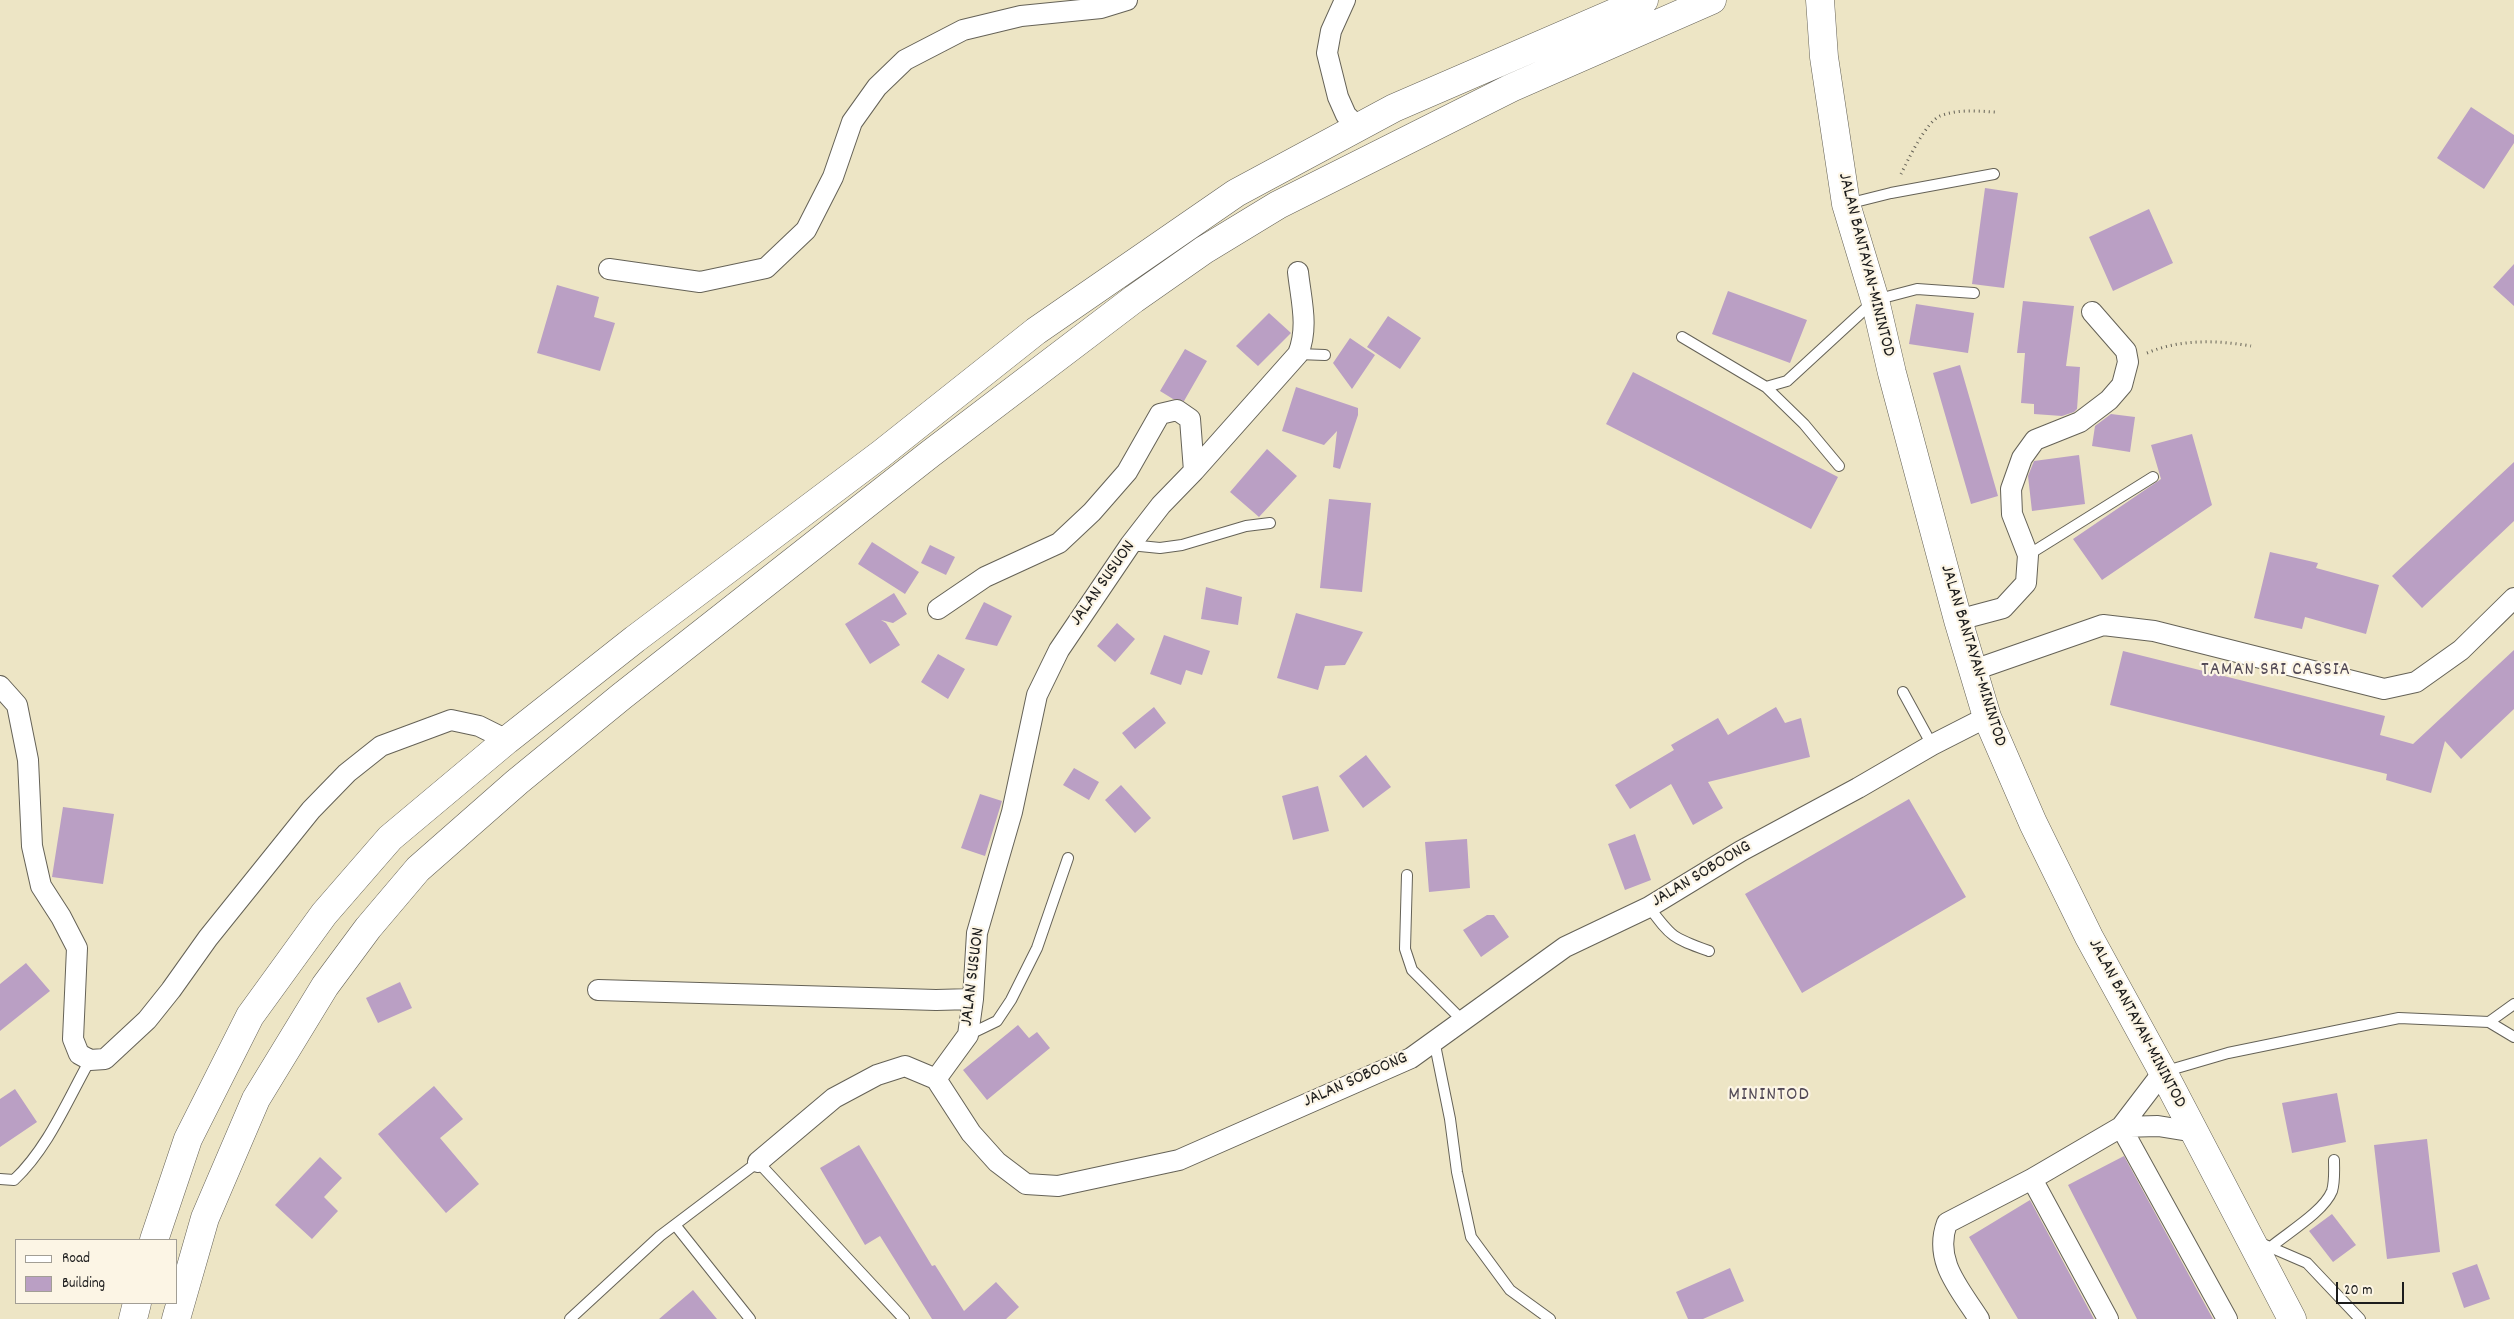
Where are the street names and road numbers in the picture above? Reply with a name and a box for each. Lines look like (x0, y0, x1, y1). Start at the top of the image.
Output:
street label: JALAN BANTAYAN-MININTOD (1832, 171, 1898, 359)
street label: JALAN SUSUON (1067, 537, 1141, 631)
street label: JALAN BANTAYAN-MININTOD (1934, 563, 2010, 749)
street label: JALAN SOBOONG (1648, 837, 1756, 913)
street label: JALAN SUSUON (957, 927, 991, 1027)
street label: JALAN BANTAYAN-MININTOD (2082, 936, 2190, 1112)
street label: JALAN SOBOONG (1300, 1048, 1412, 1114)

